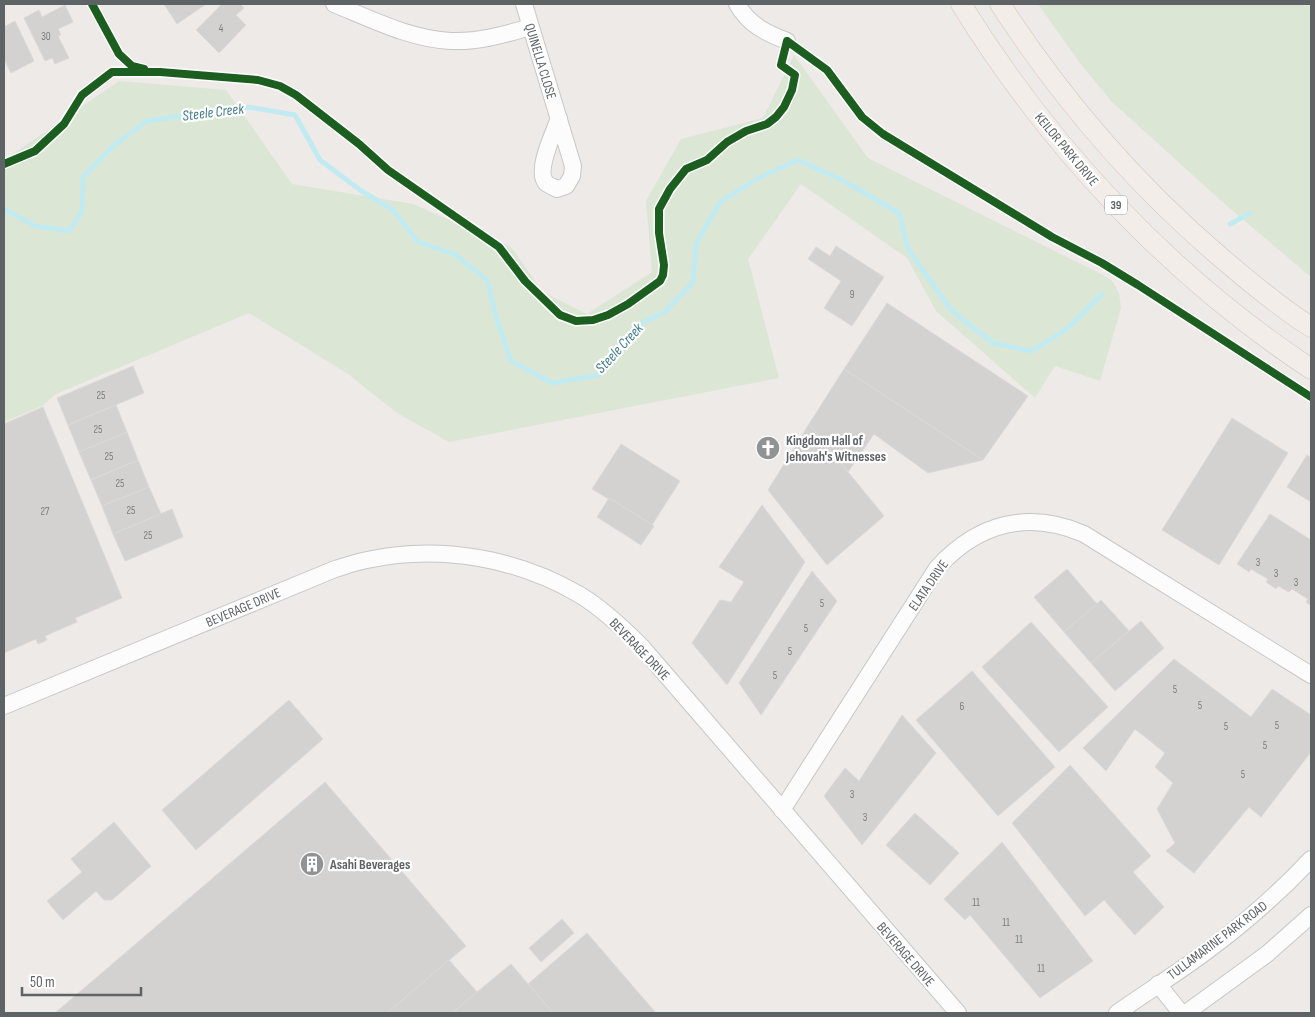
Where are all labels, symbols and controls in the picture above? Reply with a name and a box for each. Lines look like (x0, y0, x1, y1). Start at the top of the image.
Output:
street label: QUINELLA CLOSE (521, 21, 560, 101)
house number: 4 (219, 22, 224, 35)
house number: 30 (41, 30, 51, 43)
water label: Steele Creek (181, 99, 245, 126)
street label: KEILOR PARK DRIVE (1031, 109, 1102, 190)
road number: 39 (1105, 196, 1127, 214)
house number: 9 (850, 288, 855, 301)
water label: Steele Creek (591, 319, 648, 377)
house number: 25 (97, 389, 105, 402)
house number: 25 (94, 423, 102, 436)
place label: Kingdom Hall of Jehovah's Witnesses (785, 432, 886, 465)
church icon: Kingdom Hall of Jehovah's Witnesses (755, 435, 781, 461)
house number: 25 (105, 450, 113, 463)
house number: 25 (116, 477, 124, 490)
house number: 25 (127, 504, 135, 517)
house number: 27 (41, 505, 50, 518)
house number: 25 (144, 529, 152, 542)
street label: ELATA DRIVE (905, 556, 952, 614)
house number: 3 (1256, 556, 1261, 569)
house number: 3 (1274, 567, 1279, 580)
house number: 3 (1294, 576, 1299, 589)
street label: BEVERAGE DRIVE (203, 584, 283, 631)
house number: 5 (820, 597, 824, 610)
street label: BEVERAGE DRIVE (606, 615, 674, 684)
house number: 5 (804, 622, 808, 635)
house number: 5 (788, 645, 792, 658)
house number: 5 (773, 669, 777, 682)
house number: 5 (1173, 683, 1177, 696)
house number: 5 (1198, 699, 1202, 712)
house number: 6 (960, 700, 965, 713)
house number: 5 (1275, 719, 1279, 732)
house number: 5 (1224, 720, 1228, 733)
house number: 5 (1263, 739, 1267, 752)
house number: 5 (1241, 768, 1245, 781)
house number: 3 (850, 788, 855, 801)
house number: 3 (863, 811, 868, 824)
building icon: Asahi Beverages (299, 851, 325, 877)
place label: Asahi Beverages (329, 856, 410, 873)
house number: 11 (972, 896, 980, 909)
street label: TULLAMARINE PARK ROAD (1164, 897, 1271, 983)
house number: 11 (1002, 916, 1010, 929)
street label: BEVERAGE DRIVE (873, 919, 938, 990)
house number: 11 (1015, 933, 1023, 946)
house number: 11 (1037, 962, 1045, 975)
scale bar (22, 964, 141, 996)
text: 50 m (30, 973, 55, 992)

